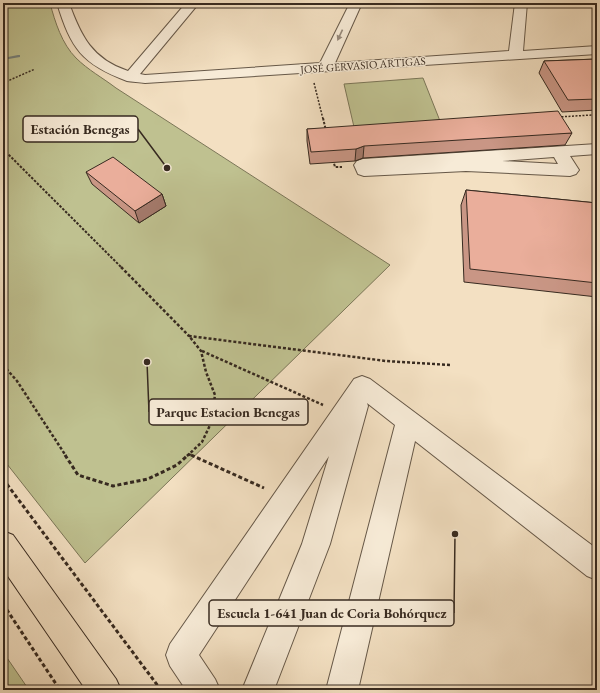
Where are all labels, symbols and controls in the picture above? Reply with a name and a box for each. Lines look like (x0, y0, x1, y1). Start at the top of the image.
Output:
one-way arrow (337, 30, 343, 41)
street label: JOSÉ GERVASIO ARTIGAS (299, 54, 426, 76)
callout: Estación Benegas (23, 116, 138, 142)
text: Estación Benegas (30, 120, 130, 138)
callout: Parque Estacion Benegas (149, 399, 308, 425)
text: Parque Estacion Benegas (156, 403, 300, 421)
callout: Escuela 1-641 Juan de Coria Bohórquez (209, 600, 454, 626)
text: Escuela 1-641 Juan de Coria Bohórquez (217, 604, 447, 622)

